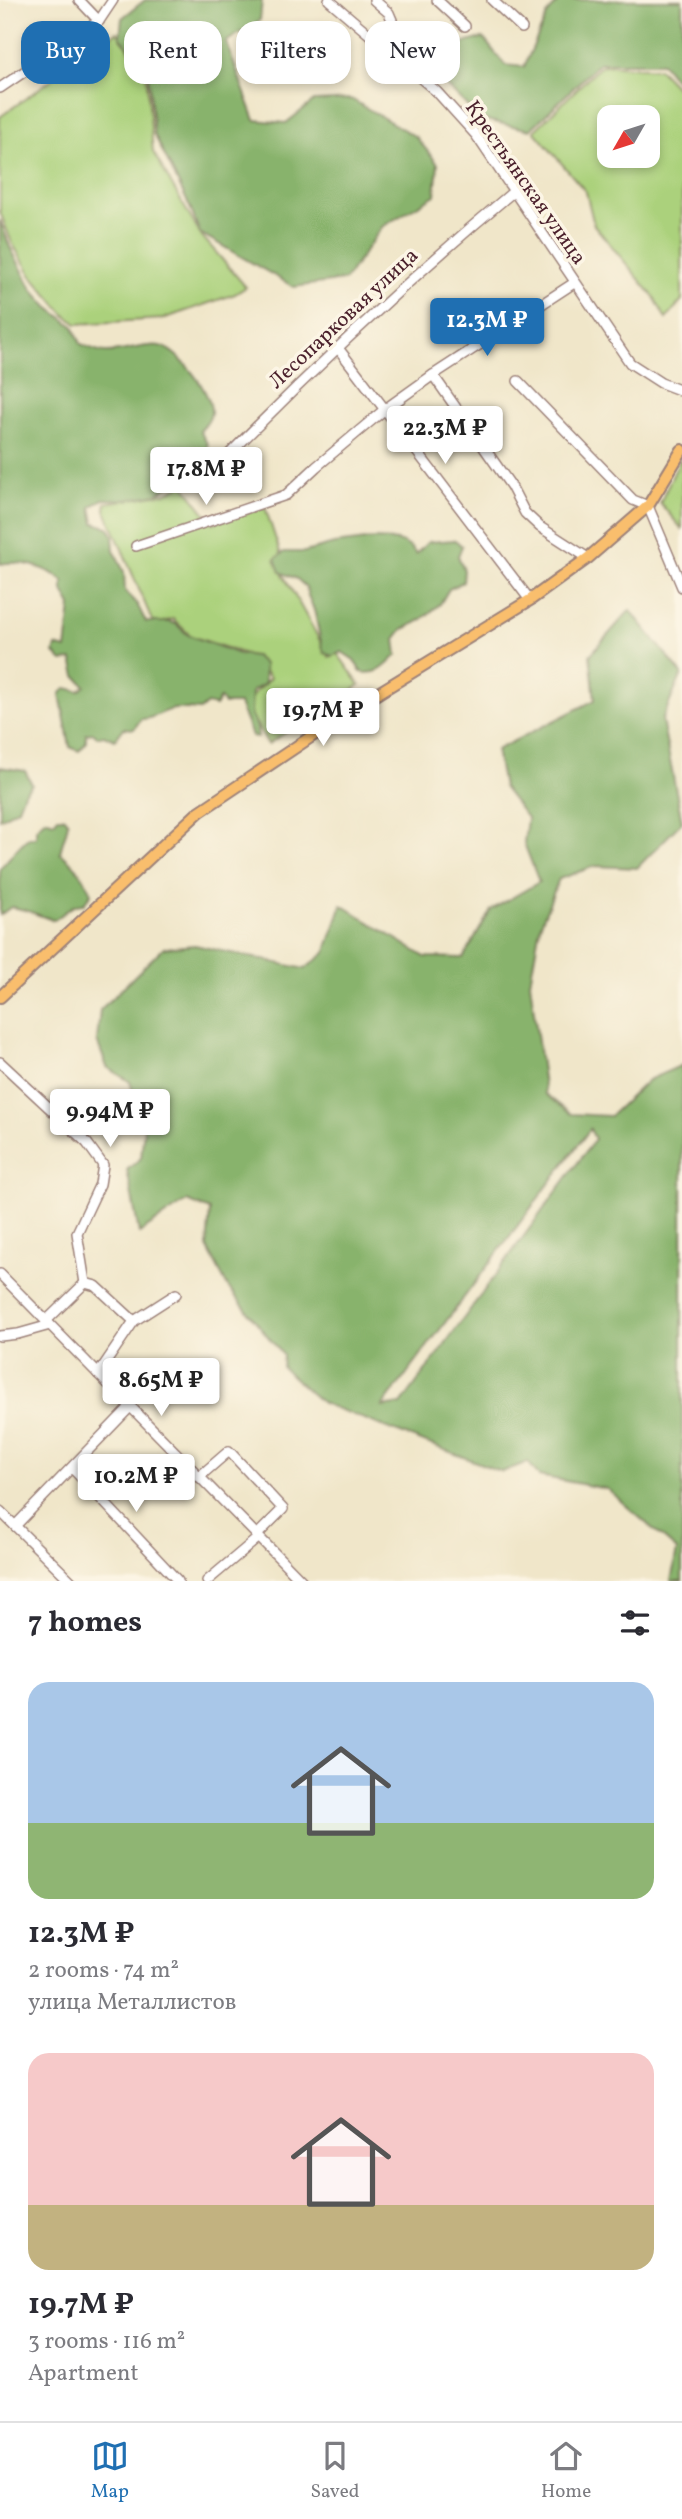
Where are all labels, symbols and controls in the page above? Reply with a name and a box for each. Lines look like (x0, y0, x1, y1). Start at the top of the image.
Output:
chip: Buy (21, 21, 110, 84)
chip: Rent (124, 21, 222, 84)
chip: Filters (236, 21, 351, 84)
chip: New (365, 21, 460, 84)
street label: Крестьянская улица (457, 95, 593, 271)
north arrow (597, 105, 660, 168)
map controls (597, 105, 660, 168)
street label: Лесопарковая улица (263, 242, 425, 396)
pin: 12.3M ₽ (422, 298, 552, 358)
text: 12.3M ₽ (446, 305, 528, 337)
pin: 22.3M ₽ (380, 406, 510, 466)
text: 22.3M ₽ (403, 413, 487, 445)
pin: 17.8M ₽ (141, 448, 271, 507)
text: 17.8M ₽ (166, 454, 246, 486)
pin: 19.7M ₽ (258, 688, 388, 748)
text: 19.7M ₽ (282, 695, 364, 727)
pin: 9.94M ₽ (45, 1090, 175, 1149)
text: 9.94M ₽ (66, 1096, 154, 1128)
pin: 8.65M ₽ (96, 1358, 226, 1418)
text: 8.65M ₽ (119, 1365, 204, 1397)
pin: 10.2M ₽ (71, 1454, 201, 1514)
text: 10.2M ₽ (94, 1461, 178, 1493)
text: 7 homes (28, 1602, 142, 1644)
icon: filters (616, 1604, 654, 1642)
icon: home (278, 1728, 404, 1854)
text: 12.3M ₽ (28, 1913, 134, 1955)
text: 2 rooms · 74 m² (28, 1955, 179, 1987)
text: улица Металлистов (28, 1987, 236, 2019)
icon: home (278, 2099, 404, 2225)
text: 19.7M ₽ (28, 2284, 134, 2326)
text: 3 rooms · 116 m² (28, 2326, 185, 2358)
text: Apartment (28, 2358, 139, 2390)
tab: Map (91, 2437, 129, 2505)
tab: Saved (310, 2437, 359, 2505)
tab: Home (541, 2437, 591, 2505)

